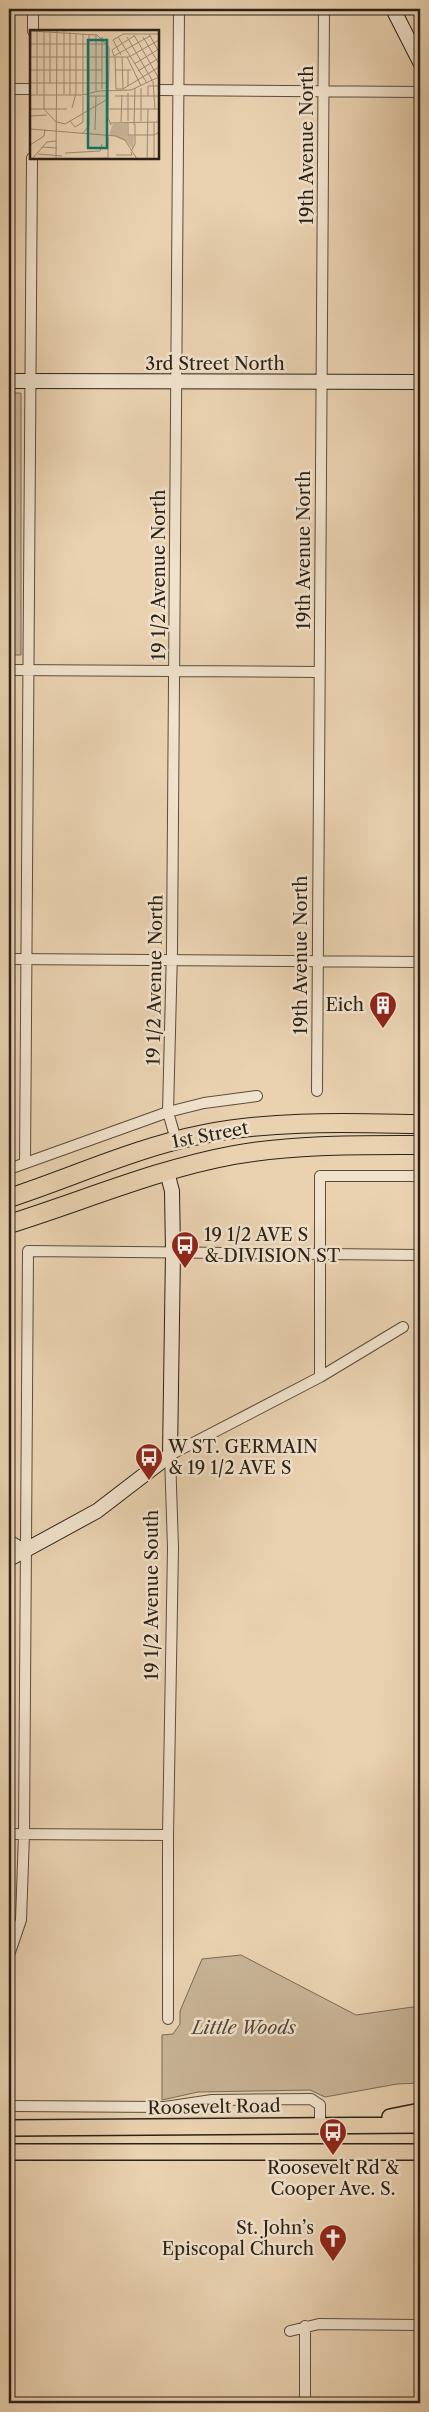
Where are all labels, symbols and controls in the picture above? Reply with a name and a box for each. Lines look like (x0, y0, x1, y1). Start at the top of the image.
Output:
inset map (30, 30, 159, 159)
street label: 19th Avenue North (296, 65, 318, 225)
street label: 3rd Street North (145, 353, 285, 375)
street label: 19th Avenue North (293, 470, 315, 630)
street label: 19 1/2 Avenue North (148, 490, 170, 660)
street label: 19th Avenue North (290, 875, 312, 1035)
street label: 19 1/2 Avenue North (143, 894, 167, 1066)
building icon: Eich (368, 990, 398, 1029)
place label: Eich (325, 994, 364, 1016)
street label: 1st Street (170, 1117, 251, 1153)
place label: 19 1/2 AVE S & DIVISION ST (204, 1224, 341, 1267)
bus stop icon: 19 1/2 AVE S & DIVISION ST (170, 1230, 200, 1269)
place label: W ST. GERMAIN & 19 1/2 AVE S (167, 1436, 318, 1479)
bus stop icon: W ST. GERMAIN & 19 1/2 AVE S (134, 1442, 164, 1481)
street label: 19 1/2 Avenue South (141, 1510, 163, 1680)
park label: Little Woods (190, 2017, 296, 2039)
street label: Roosevelt Road (147, 2095, 281, 2119)
bus stop icon: Roosevelt Rd & Cooper Ave. S. (318, 2117, 348, 2156)
place label: Roosevelt Rd & Cooper Ave. S. (267, 2157, 399, 2200)
place label: St. John’s Episcopal Church (162, 2217, 314, 2260)
church icon: St. John’s Episcopal Church (318, 2223, 348, 2262)

